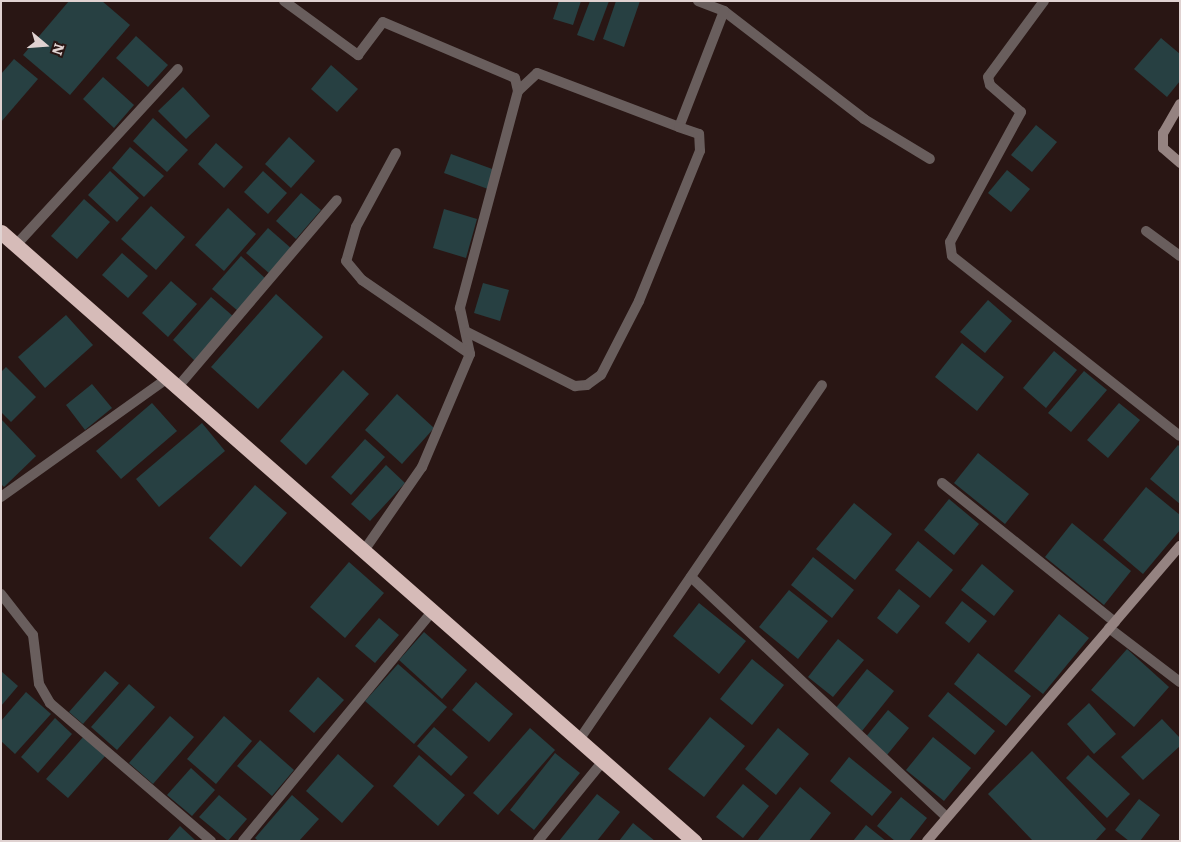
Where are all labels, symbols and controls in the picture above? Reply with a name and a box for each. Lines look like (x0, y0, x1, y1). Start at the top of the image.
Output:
north arrow (20, 20, 70, 70)
text: N (48, 41, 71, 58)

